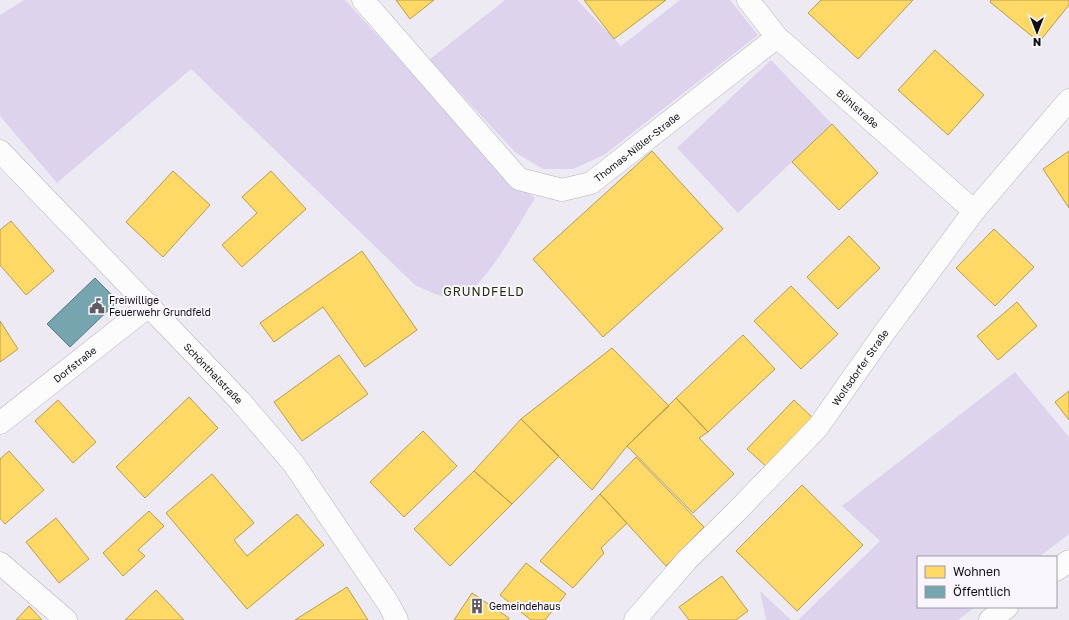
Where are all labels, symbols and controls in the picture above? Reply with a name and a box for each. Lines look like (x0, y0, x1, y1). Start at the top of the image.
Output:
north arrow (1017, 12, 1057, 52)
text: N (1033, 36, 1041, 49)
street label: Bühlstraße (834, 87, 882, 130)
street label: Thomas-Nißler-Straße (592, 110, 682, 184)
district label: GRUNDFELD (443, 284, 525, 299)
place label: Freiwillige Feuerwehr Grundfeld (109, 294, 211, 318)
public building icon: Freiwillige Feuerwehr Grundfeld (88, 297, 106, 315)
street label: Wolfsdorfer Straße (829, 327, 891, 408)
street label: Schönthalstraße (181, 340, 245, 406)
street label: Dorfstraße (51, 344, 99, 385)
legend (917, 556, 1057, 608)
text: Wohnen (953, 564, 1000, 579)
text: Öffentlich (953, 584, 1011, 599)
building icon: Gemeindehaus (468, 597, 486, 615)
place label: Gemeindehaus (489, 600, 560, 612)

